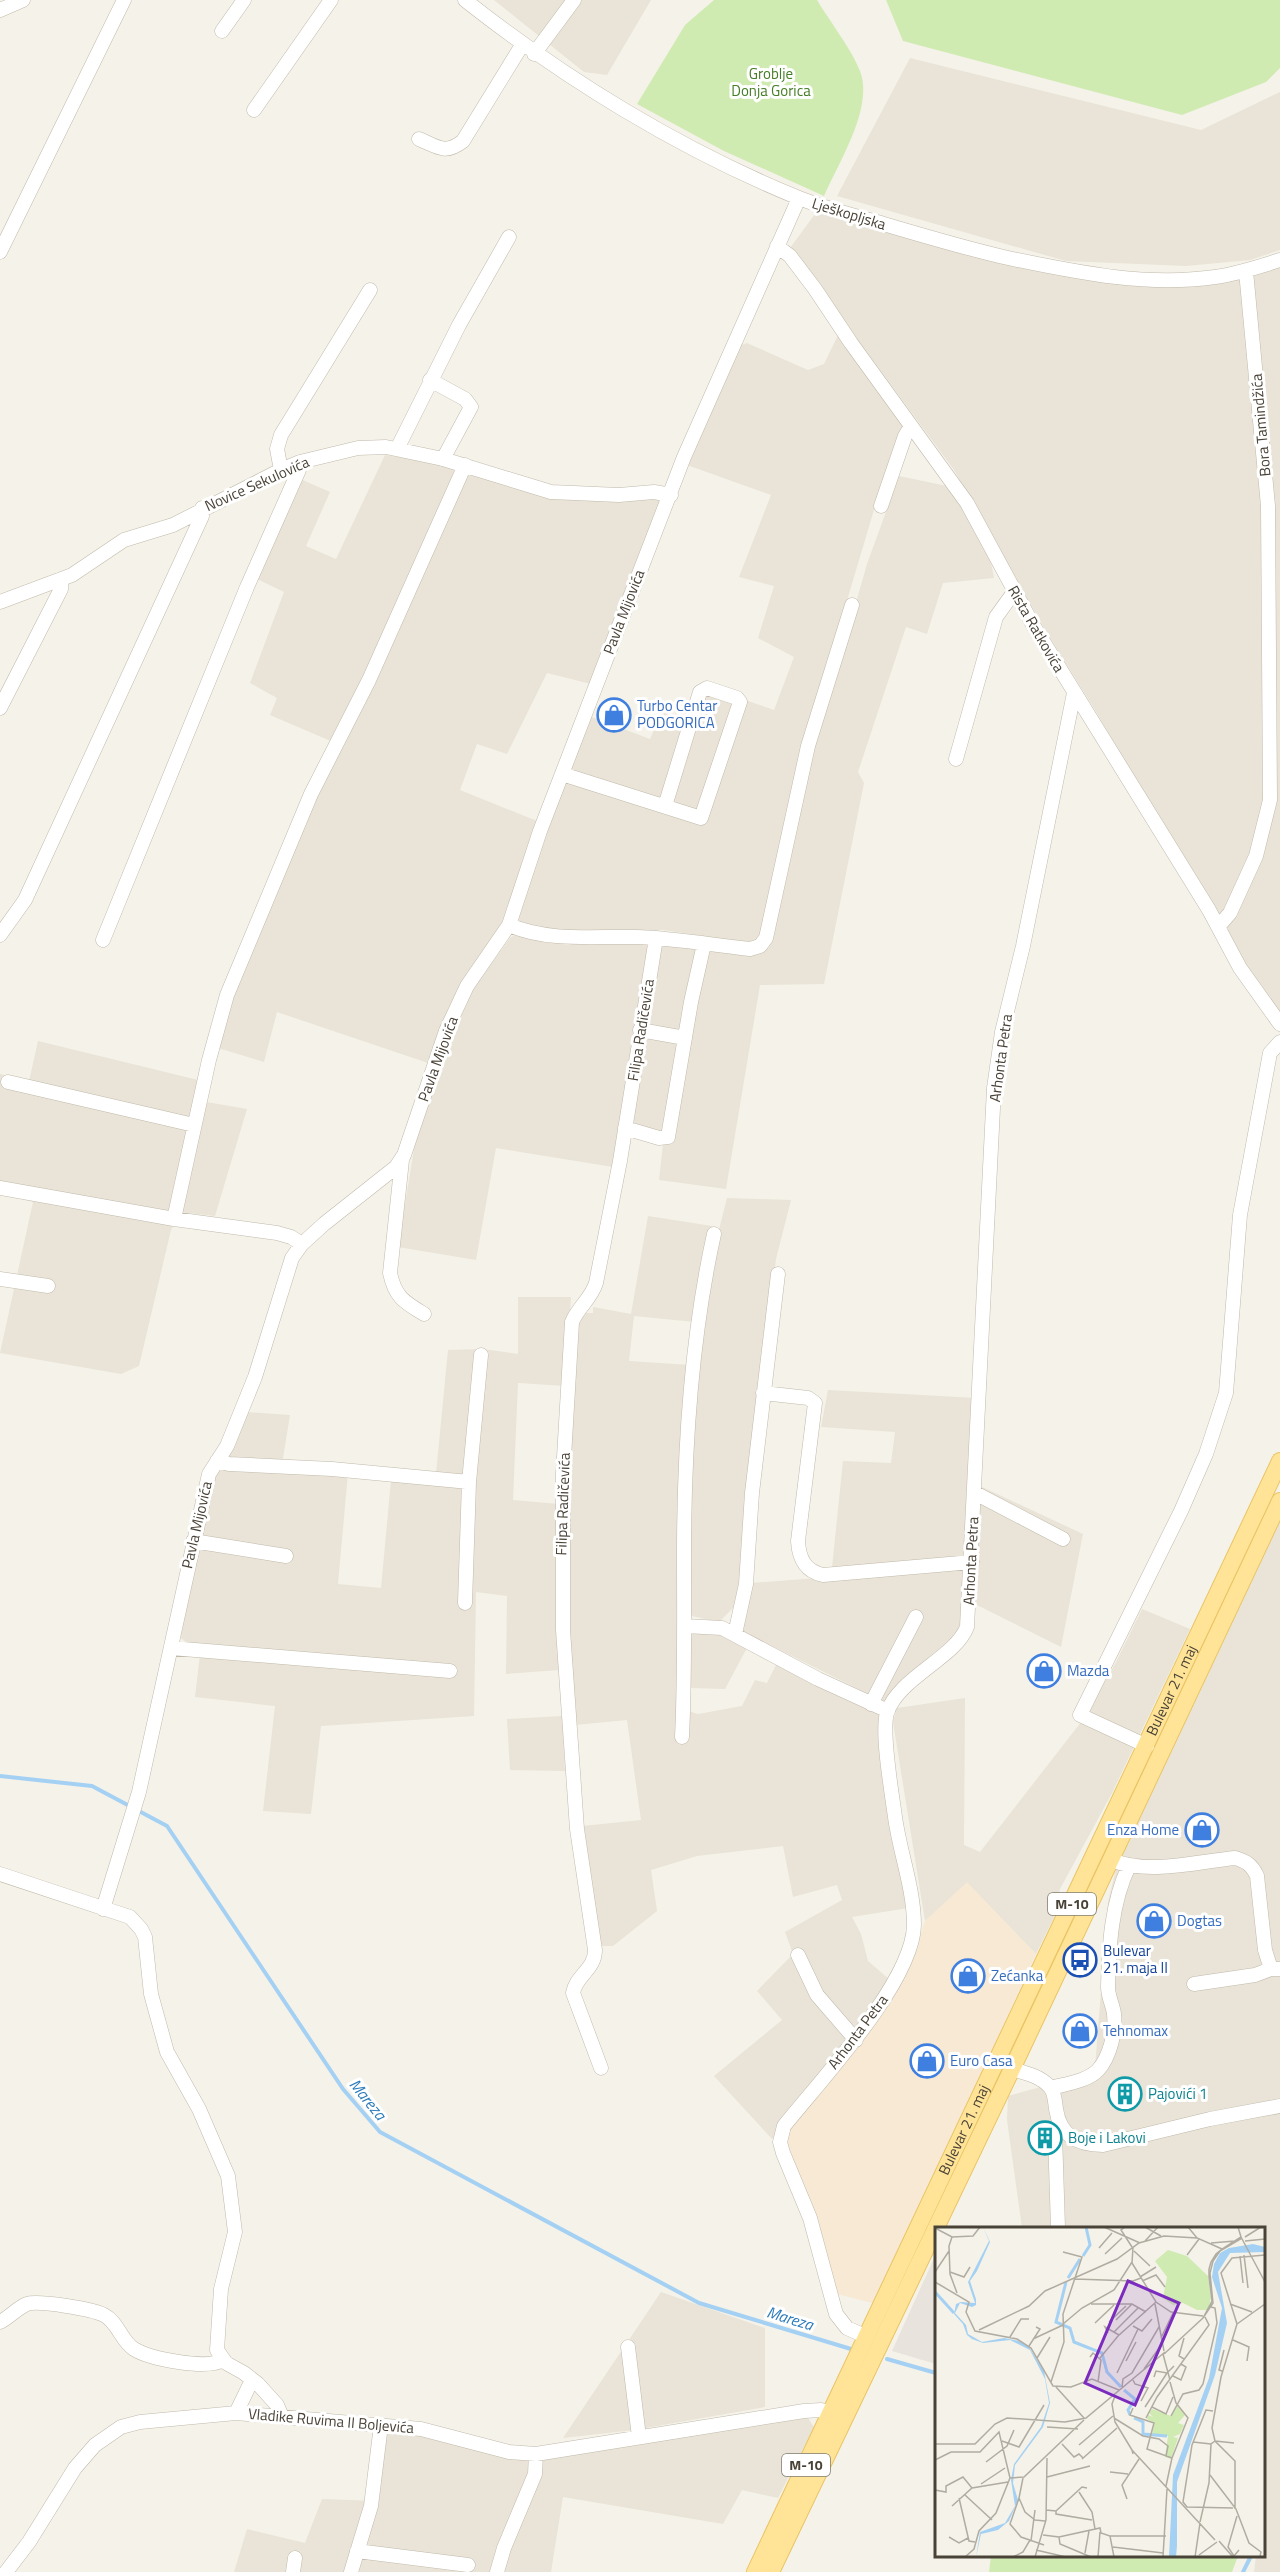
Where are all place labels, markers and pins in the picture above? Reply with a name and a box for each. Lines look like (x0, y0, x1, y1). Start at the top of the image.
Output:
place label: Turbo Centar PODGORICA (637, 694, 717, 734)
shop icon: Turbo Centar PODGORICA (596, 697, 632, 733)
shop icon: Mazda (1026, 1653, 1062, 1689)
place label: Mazda (1067, 1659, 1110, 1682)
shop icon: Enza Home (1184, 1812, 1220, 1848)
place label: Enza Home (1107, 1818, 1179, 1841)
shop icon: Dogtas (1136, 1903, 1172, 1939)
place label: Dogtas (1177, 1909, 1222, 1932)
place label: Bulevar 21. maja II (1103, 1939, 1168, 1979)
bus stop icon: Bulevar 21. maja II (1062, 1942, 1098, 1978)
shop icon: Zećanka (950, 1958, 986, 1994)
place label: Zećanka (991, 1964, 1044, 1987)
shop icon: Tehnomax (1062, 2013, 1098, 2049)
place label: Tehnomax (1103, 2019, 1168, 2042)
shop icon: Euro Casa (909, 2043, 945, 2079)
place label: Euro Casa (950, 2049, 1013, 2072)
building icon: Pajovići 1 (1107, 2076, 1143, 2112)
place label: Pajovići 1 (1148, 2082, 1207, 2105)
building icon: Boje i Lakovi (1027, 2120, 1063, 2156)
place label: Boje i Lakovi (1068, 2126, 1146, 2149)

